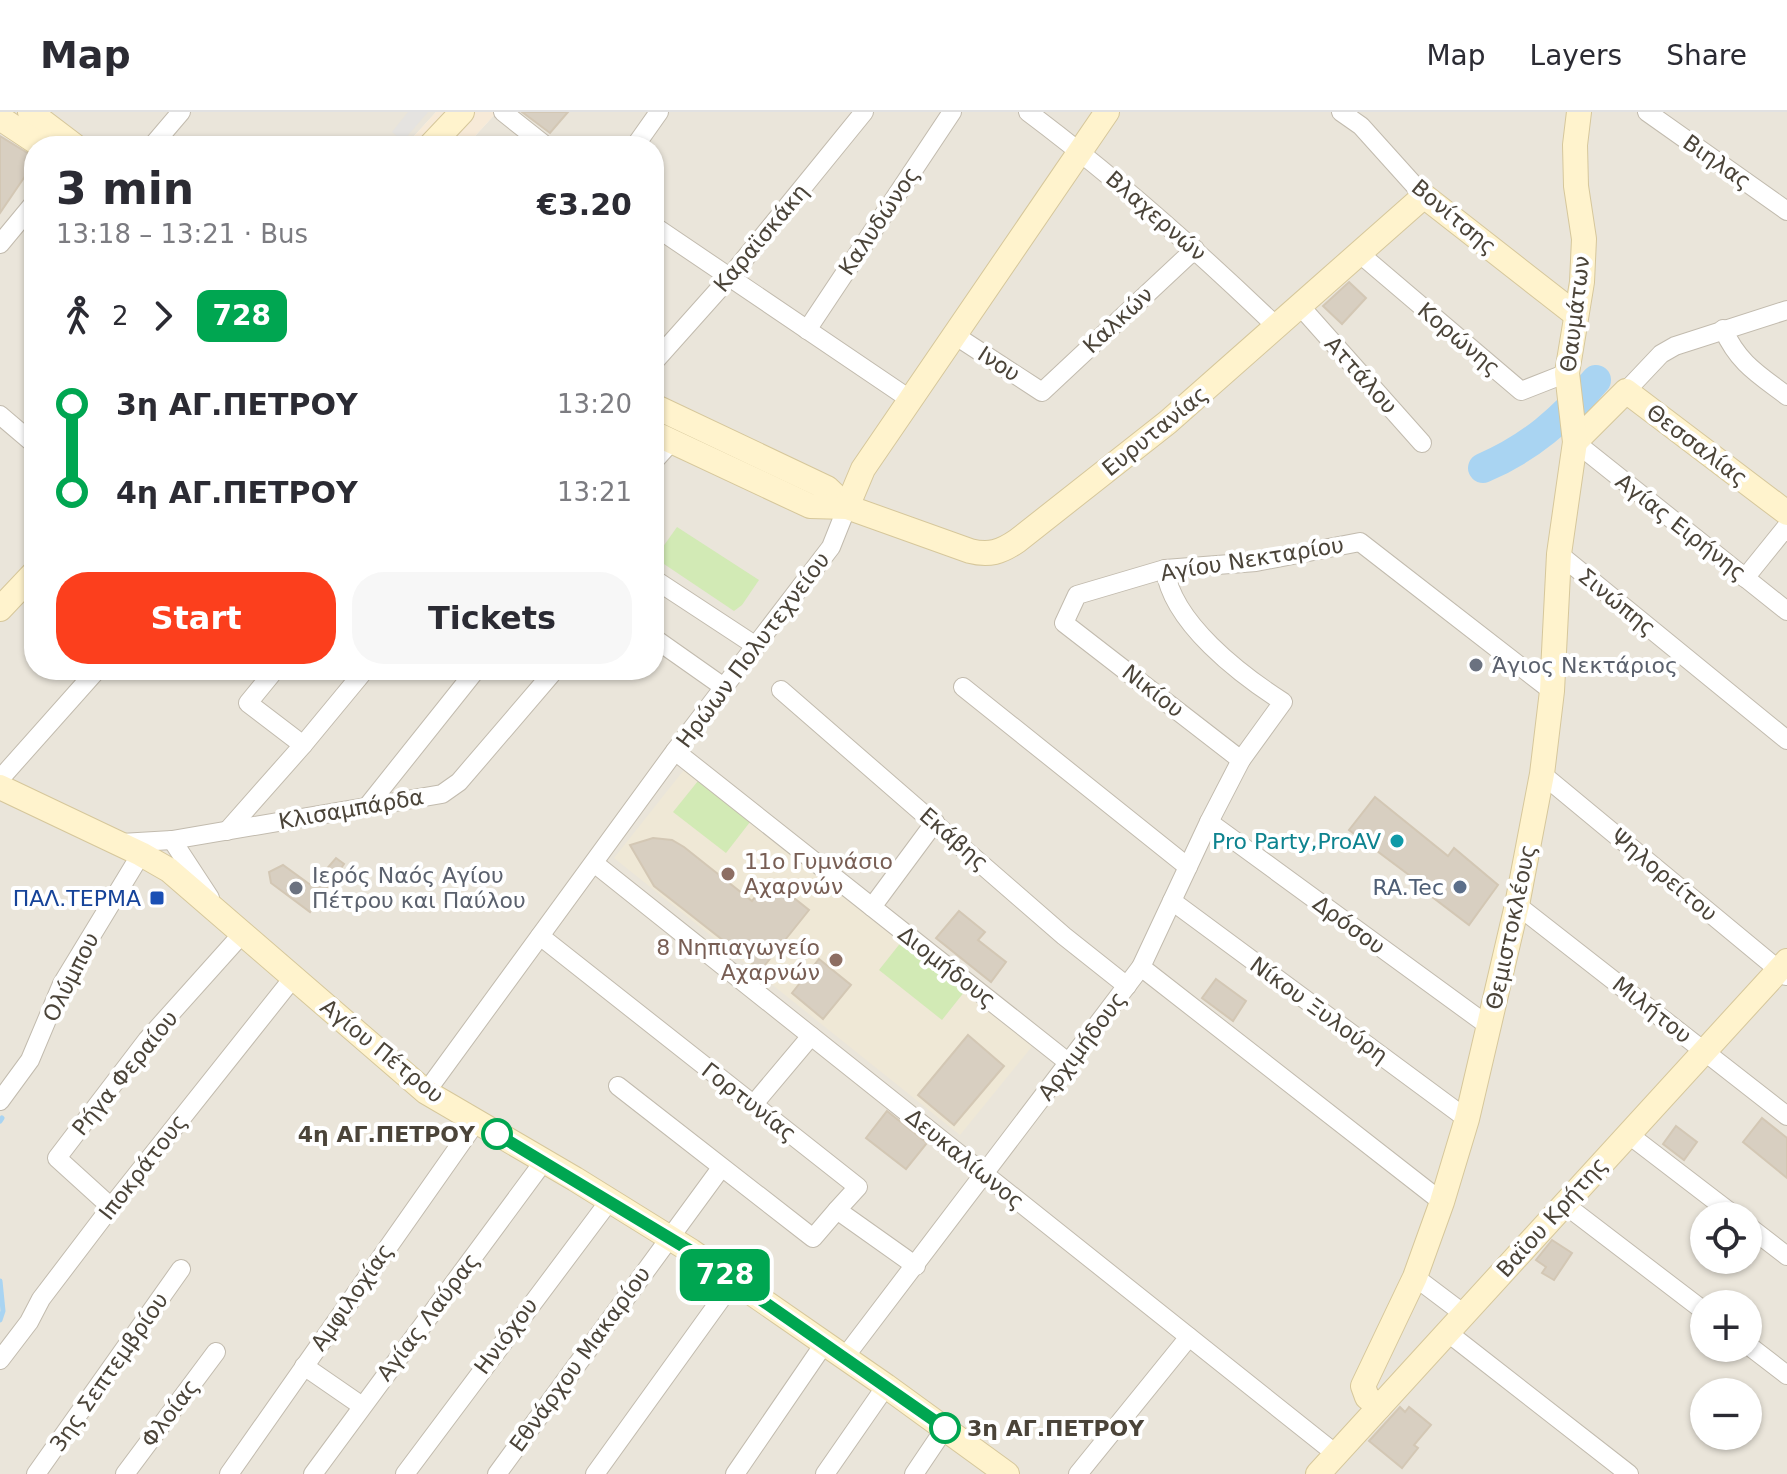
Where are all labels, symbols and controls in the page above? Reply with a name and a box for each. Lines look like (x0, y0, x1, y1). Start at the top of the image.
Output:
text: Map (40, 33, 131, 77)
text: Map (1426, 39, 1486, 72)
text: Layers (1530, 39, 1622, 72)
text: Share (1666, 39, 1747, 72)
street label: Βιηλας (1678, 130, 1756, 194)
street label: Καλυδώνος (834, 162, 924, 280)
text: 3 min (56, 163, 194, 214)
street label: Βλαχερνών (1101, 166, 1211, 266)
street label: Βονίτσης (1407, 175, 1501, 259)
street label: Καραϊσκάκη (709, 179, 813, 297)
text: €3.20 (537, 187, 632, 222)
text: 13:18 – 13:21 · Bus (56, 219, 308, 249)
street label: Θαυμάτων (1555, 254, 1595, 374)
street label: Καλκών (1078, 282, 1158, 358)
icon: walk (56, 294, 100, 338)
icon: forward (141, 294, 185, 338)
street label: Κορώνης (1413, 297, 1505, 381)
text: 728 (213, 299, 271, 332)
text: 2 (112, 301, 129, 331)
street label: Αττάλου (1320, 331, 1402, 419)
street label: Ινου (973, 341, 1025, 387)
street label: Ευρυτανίας (1097, 381, 1213, 481)
text: 3η ΑΓ.ΠΕΤΡΟΥ (116, 387, 358, 422)
text: 13:20 (557, 389, 632, 419)
street label: Θεσσαλίας (1642, 399, 1752, 491)
street label: Αγίας Ειρήνης (1611, 468, 1751, 586)
text: 4η ΑΓ.ΠΕΤΡΟΥ (116, 475, 358, 510)
text: 13:21 (557, 477, 632, 507)
street label: Αγίου Νεκταρίου (1159, 532, 1345, 586)
street label: Ηρώων Πολυτεχνείου (671, 547, 835, 753)
street label: Σινώπης (1573, 563, 1661, 641)
button: Start (56, 572, 336, 664)
button: Tickets (352, 572, 632, 664)
place label: Άγιος Νεκτάριος (1492, 653, 1678, 678)
marker: Άγιος Νεκτάριος (1467, 656, 1485, 674)
street label: Νικίου (1118, 659, 1188, 723)
street label: Κλισαμπάρδα (276, 784, 426, 834)
street label: Εκάβης (915, 803, 993, 875)
street label: Ψηλορείτου (1606, 823, 1722, 927)
place label: Pro Party,ProAV (1212, 829, 1381, 854)
marker: Pro Party,ProAV (1388, 832, 1406, 850)
street label: Θεμιστοκλέους (1481, 842, 1541, 1012)
place label: 11ο Γυμνάσιο Αχαρνών (744, 849, 893, 899)
place label: Ιερός Ναός Αγίου Πέτρου και Παύλου (312, 863, 526, 913)
marker: 11ο Γυμνάσιο Αχαρνών (719, 865, 737, 883)
place label: RA.Tec (1373, 875, 1444, 900)
marker: RA.Tec (1451, 878, 1469, 896)
marker: Ιερός Ναός Αγίου Πέτρου και Παύλου (287, 879, 305, 897)
place label: ΠΑΛ.ΤΕΡΜΑ (13, 886, 141, 911)
marker: ΠΑΛ.ΤΕΡΜΑ (148, 889, 166, 907)
street label: Δρόσου (1308, 891, 1390, 959)
street label: Διομήδους (893, 921, 1001, 1013)
street label: Ολύμπου (38, 928, 104, 1026)
place label: 8 Νηπιαγωγείο Αχαρνών (656, 935, 820, 985)
marker: 8 Νηπιαγωγείο Αχαρνών (827, 951, 845, 969)
street label: Νίκου Ξυλούρη (1245, 952, 1393, 1068)
street label: Μιλήτου (1608, 972, 1696, 1048)
street label: Αρχιμήδους (1033, 987, 1131, 1105)
street label: Αγίου Πέτρου (316, 994, 448, 1108)
street label: Ρήγα Φεραίου (67, 1006, 183, 1140)
street label: Γορτυνίας (697, 1057, 801, 1147)
street label: Δευκαλίωνος (901, 1104, 1029, 1214)
street label: Ιποκράτους (94, 1109, 192, 1225)
marker: 4η ΑΓ.ΠΕΤΡΟΥ (482, 1119, 512, 1149)
place label: 4η ΑΓ.ΠΕΤΡΟΥ (298, 1122, 476, 1147)
street label: Βαϊου Κρήτης (1492, 1152, 1612, 1282)
map controls (1690, 1202, 1762, 1450)
button: locate (1690, 1202, 1762, 1274)
street label: Αμφιλοχίας (306, 1239, 398, 1355)
street label: Αγίας Λαύρας (372, 1248, 484, 1386)
line badge: 728 (679, 1249, 771, 1301)
text: 728 (696, 1258, 754, 1291)
street label: Εθνάρχου Μακαρίου (504, 1262, 656, 1456)
street label: 3ης Σεπτεμβρίου (45, 1288, 173, 1456)
button: + (1690, 1290, 1762, 1362)
street label: Ηνιόχου (469, 1293, 543, 1379)
street label: Φλοίας (136, 1374, 204, 1452)
button: − (1690, 1378, 1762, 1450)
marker: 3η ΑΓ.ΠΕΤΡΟΥ (930, 1413, 960, 1443)
place label: 3η ΑΓ.ΠΕΤΡΟΥ (967, 1416, 1145, 1441)

